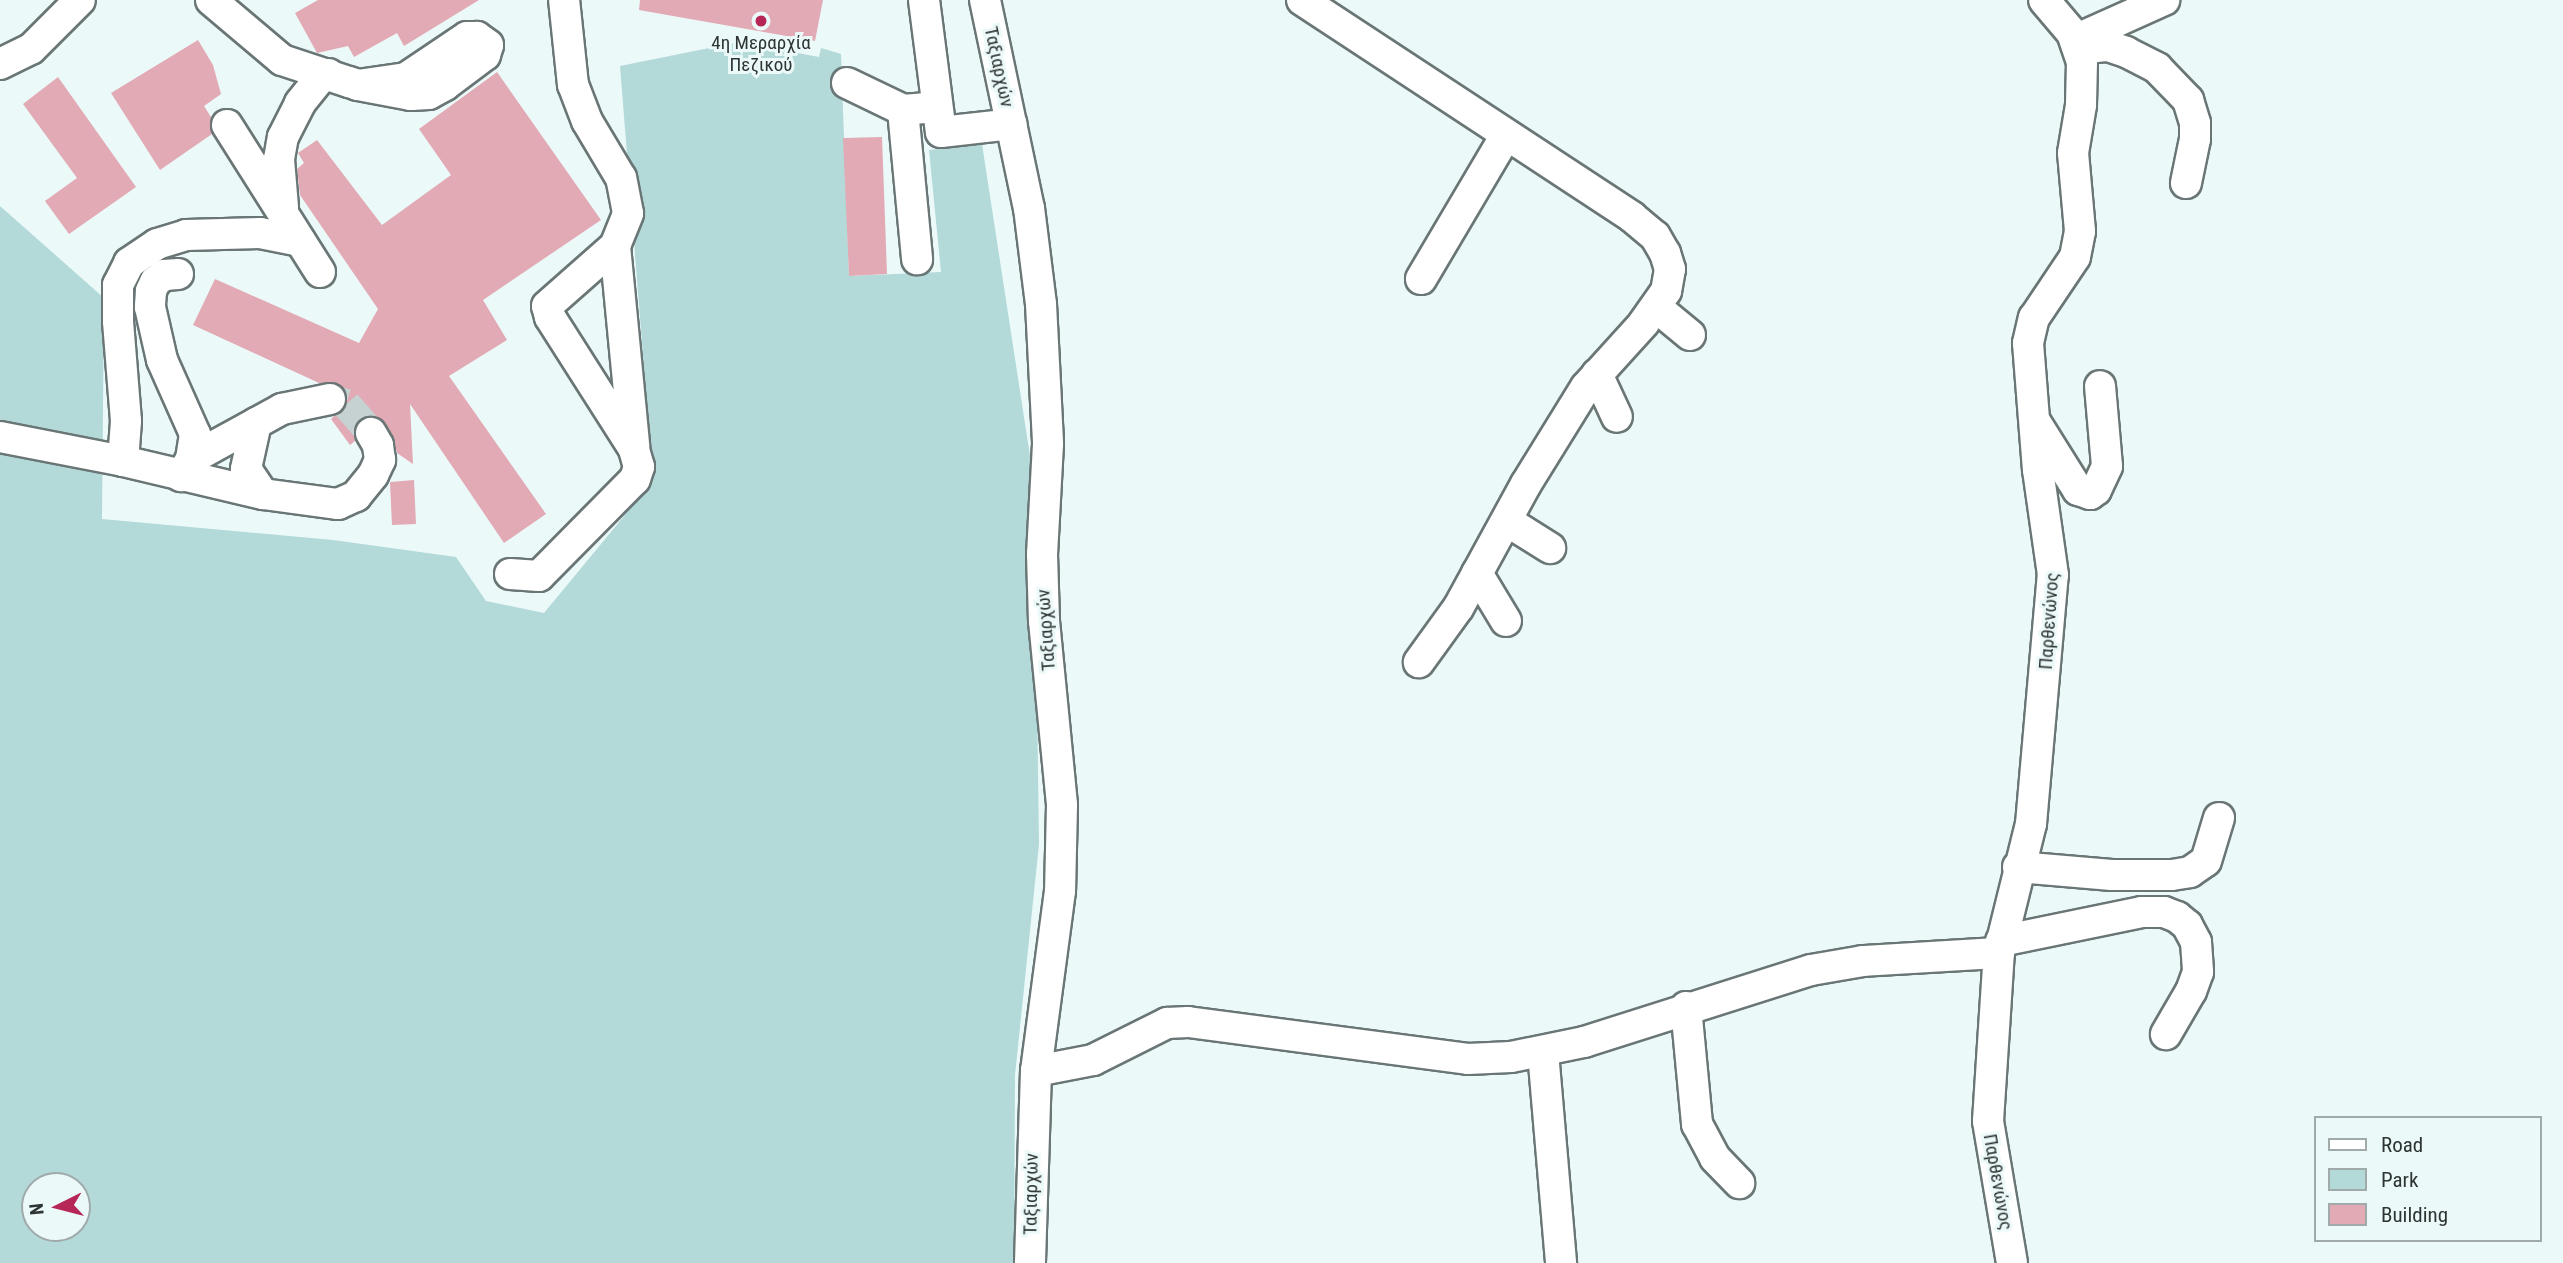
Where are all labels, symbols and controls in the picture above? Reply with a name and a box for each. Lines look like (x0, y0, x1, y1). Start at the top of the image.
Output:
marker: 4η Μεραρχία Πεζικού (753, 13, 769, 29)
street label: Ταξιαρχών (979, 25, 1019, 109)
place label: 4η Μεραρχία Πεζικού (711, 32, 811, 76)
street label: Παρθενώνος (2034, 572, 2064, 670)
street label: Ταξιαρχών (1032, 588, 1060, 672)
legend (2314, 1116, 2542, 1242)
street label: Παρθενώνος (1978, 1132, 2018, 1232)
text: Road (2381, 1133, 2423, 1157)
street label: Ταξιαρχών (1019, 1153, 1043, 1235)
text: Park (2381, 1168, 2418, 1192)
north arrow (21, 1172, 91, 1242)
text: N (25, 1202, 49, 1216)
text: Building (2381, 1203, 2448, 1227)

